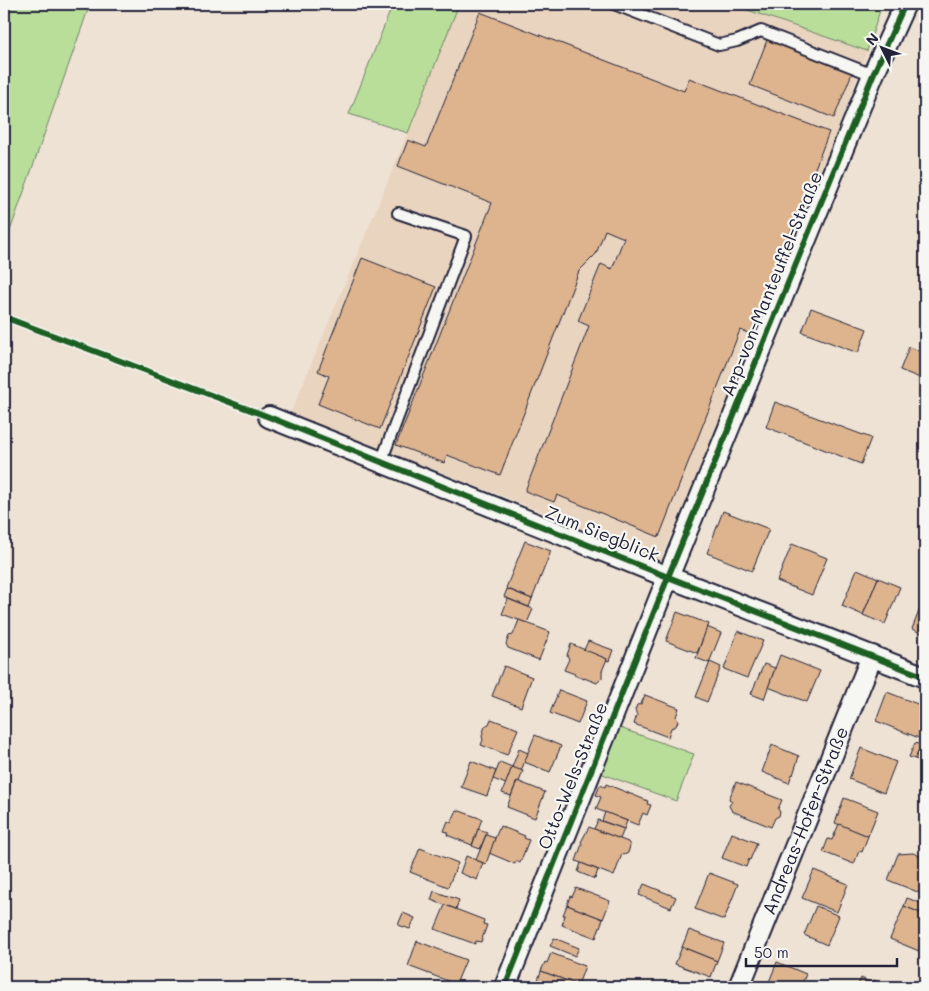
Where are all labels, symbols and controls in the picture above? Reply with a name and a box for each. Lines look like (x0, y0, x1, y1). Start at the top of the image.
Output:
north arrow (856, 22, 906, 72)
text: N (861, 29, 883, 49)
street label: Arp-von-Manteuffel-Straße (715, 168, 827, 400)
street label: Zum Siegblick (542, 499, 663, 567)
street label: Otto-Wels-Straße (532, 698, 613, 853)
street label: Andreas-Hofer-Straße (756, 723, 853, 918)
scale bar (746, 936, 898, 968)
text: 50 m (754, 942, 789, 962)

